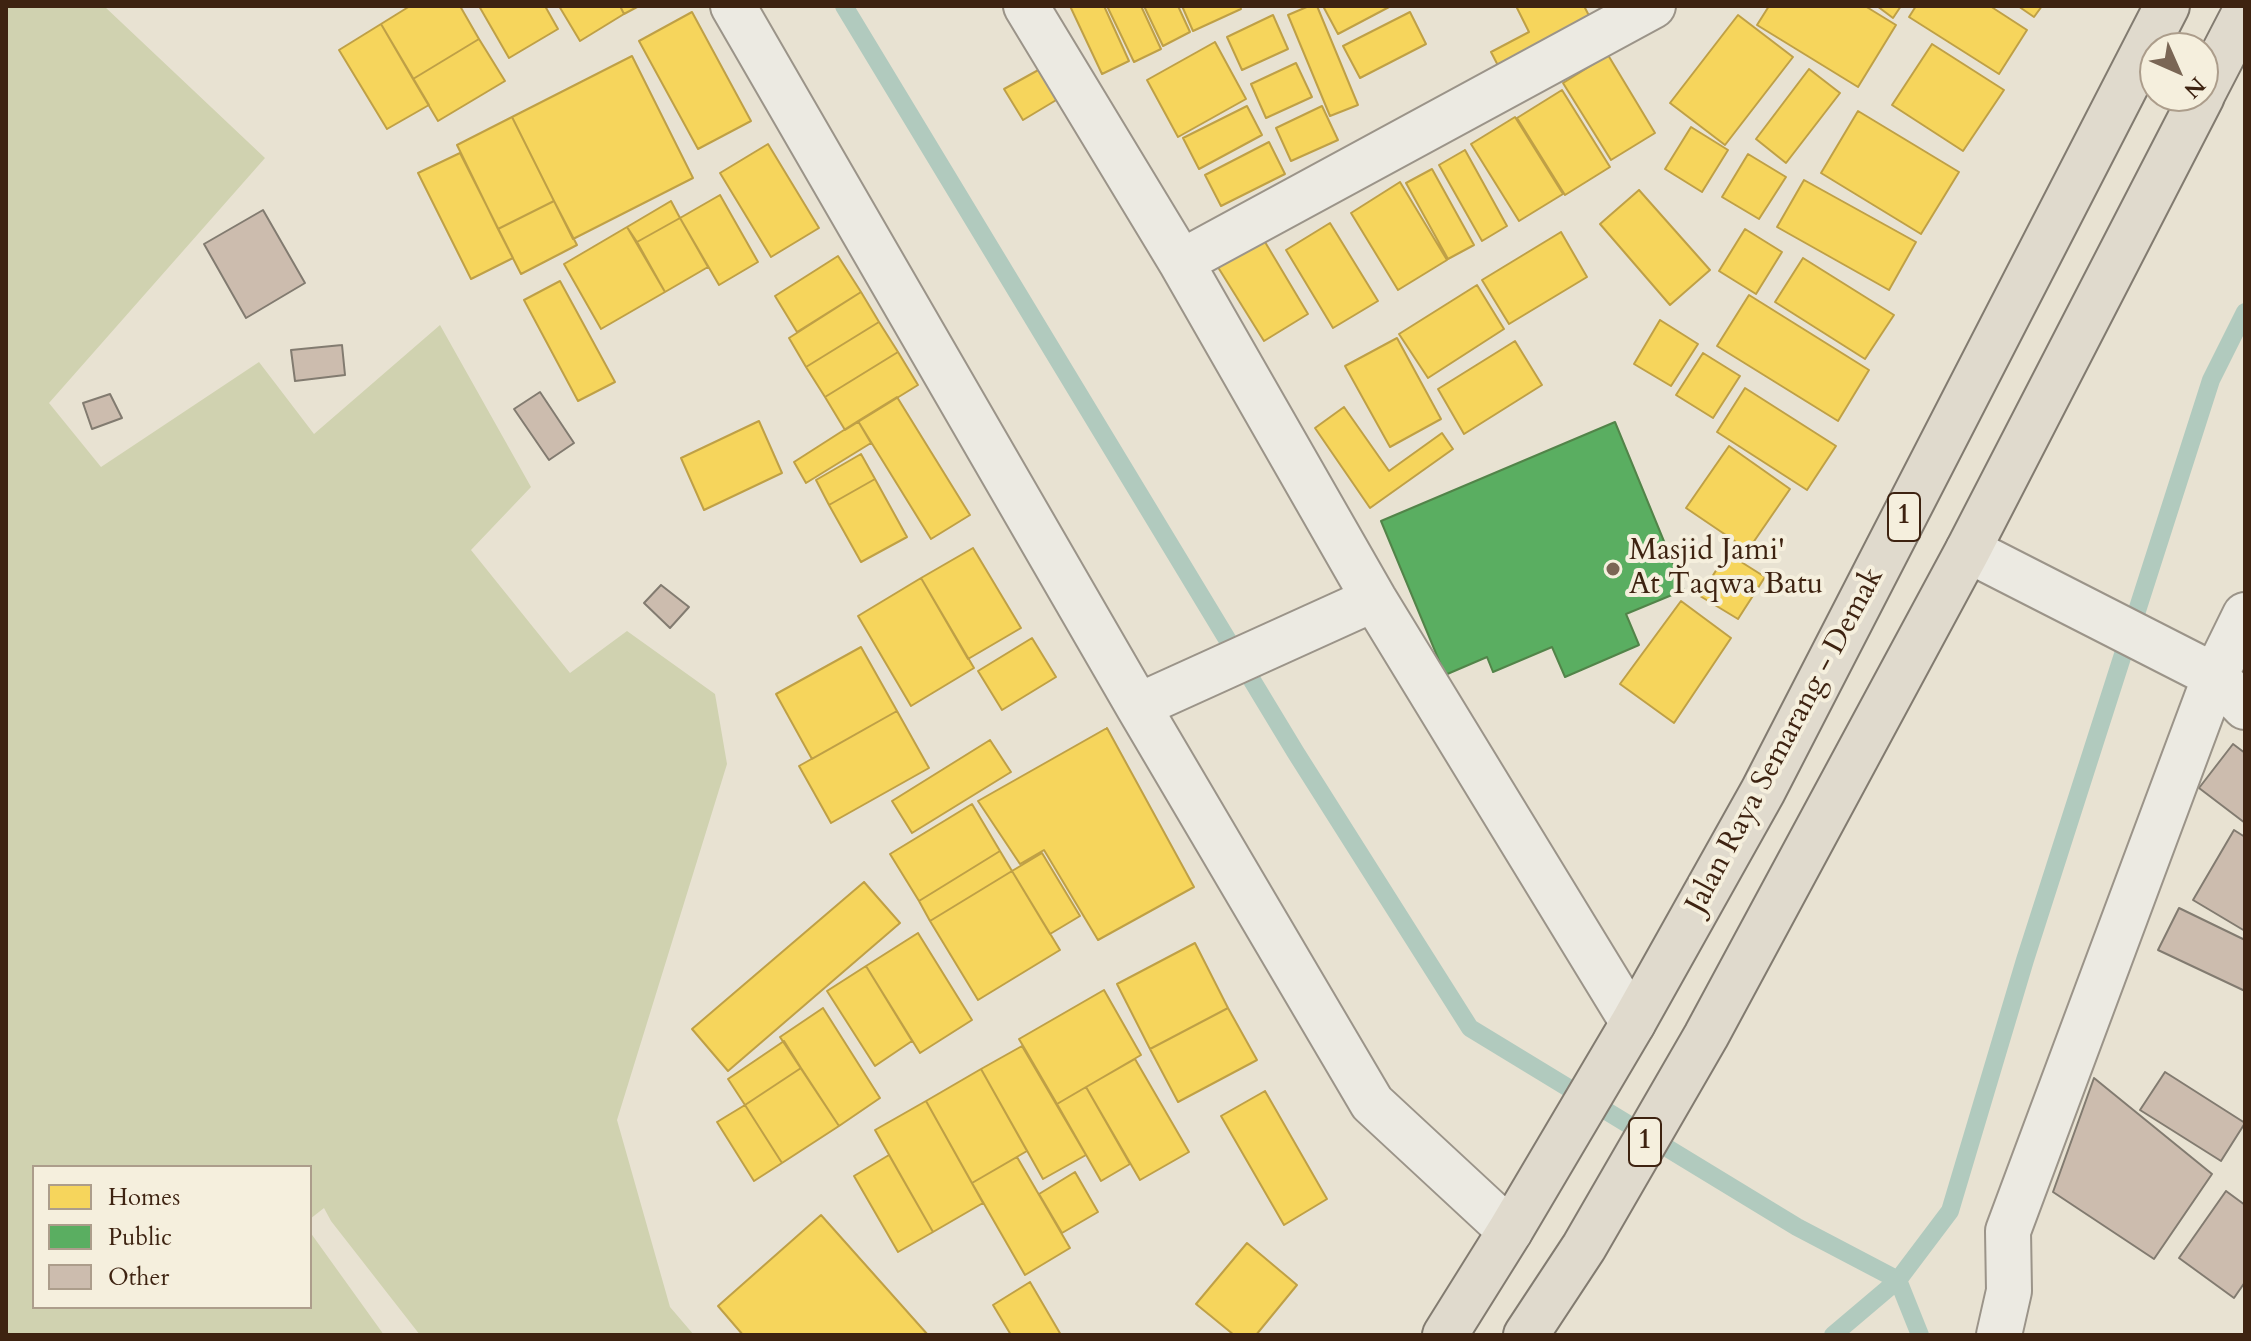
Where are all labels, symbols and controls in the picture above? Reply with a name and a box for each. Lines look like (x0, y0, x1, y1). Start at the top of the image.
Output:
north arrow (2139, 32, 2219, 112)
text: N (2177, 70, 2212, 105)
road number: 1 (1888, 493, 1920, 541)
place label: Masjid Jami' At Taqwa Batu (1629, 534, 1823, 604)
marker: Masjid Jami' At Taqwa Batu (1604, 560, 1622, 578)
street label: Jalan Raya Semarang - Demak (1679, 562, 1893, 920)
road number: 1 (1629, 1118, 1661, 1166)
legend (32, 1165, 312, 1309)
text: Homes (108, 1181, 180, 1214)
text: Public (108, 1221, 172, 1254)
text: Other (108, 1261, 169, 1294)

